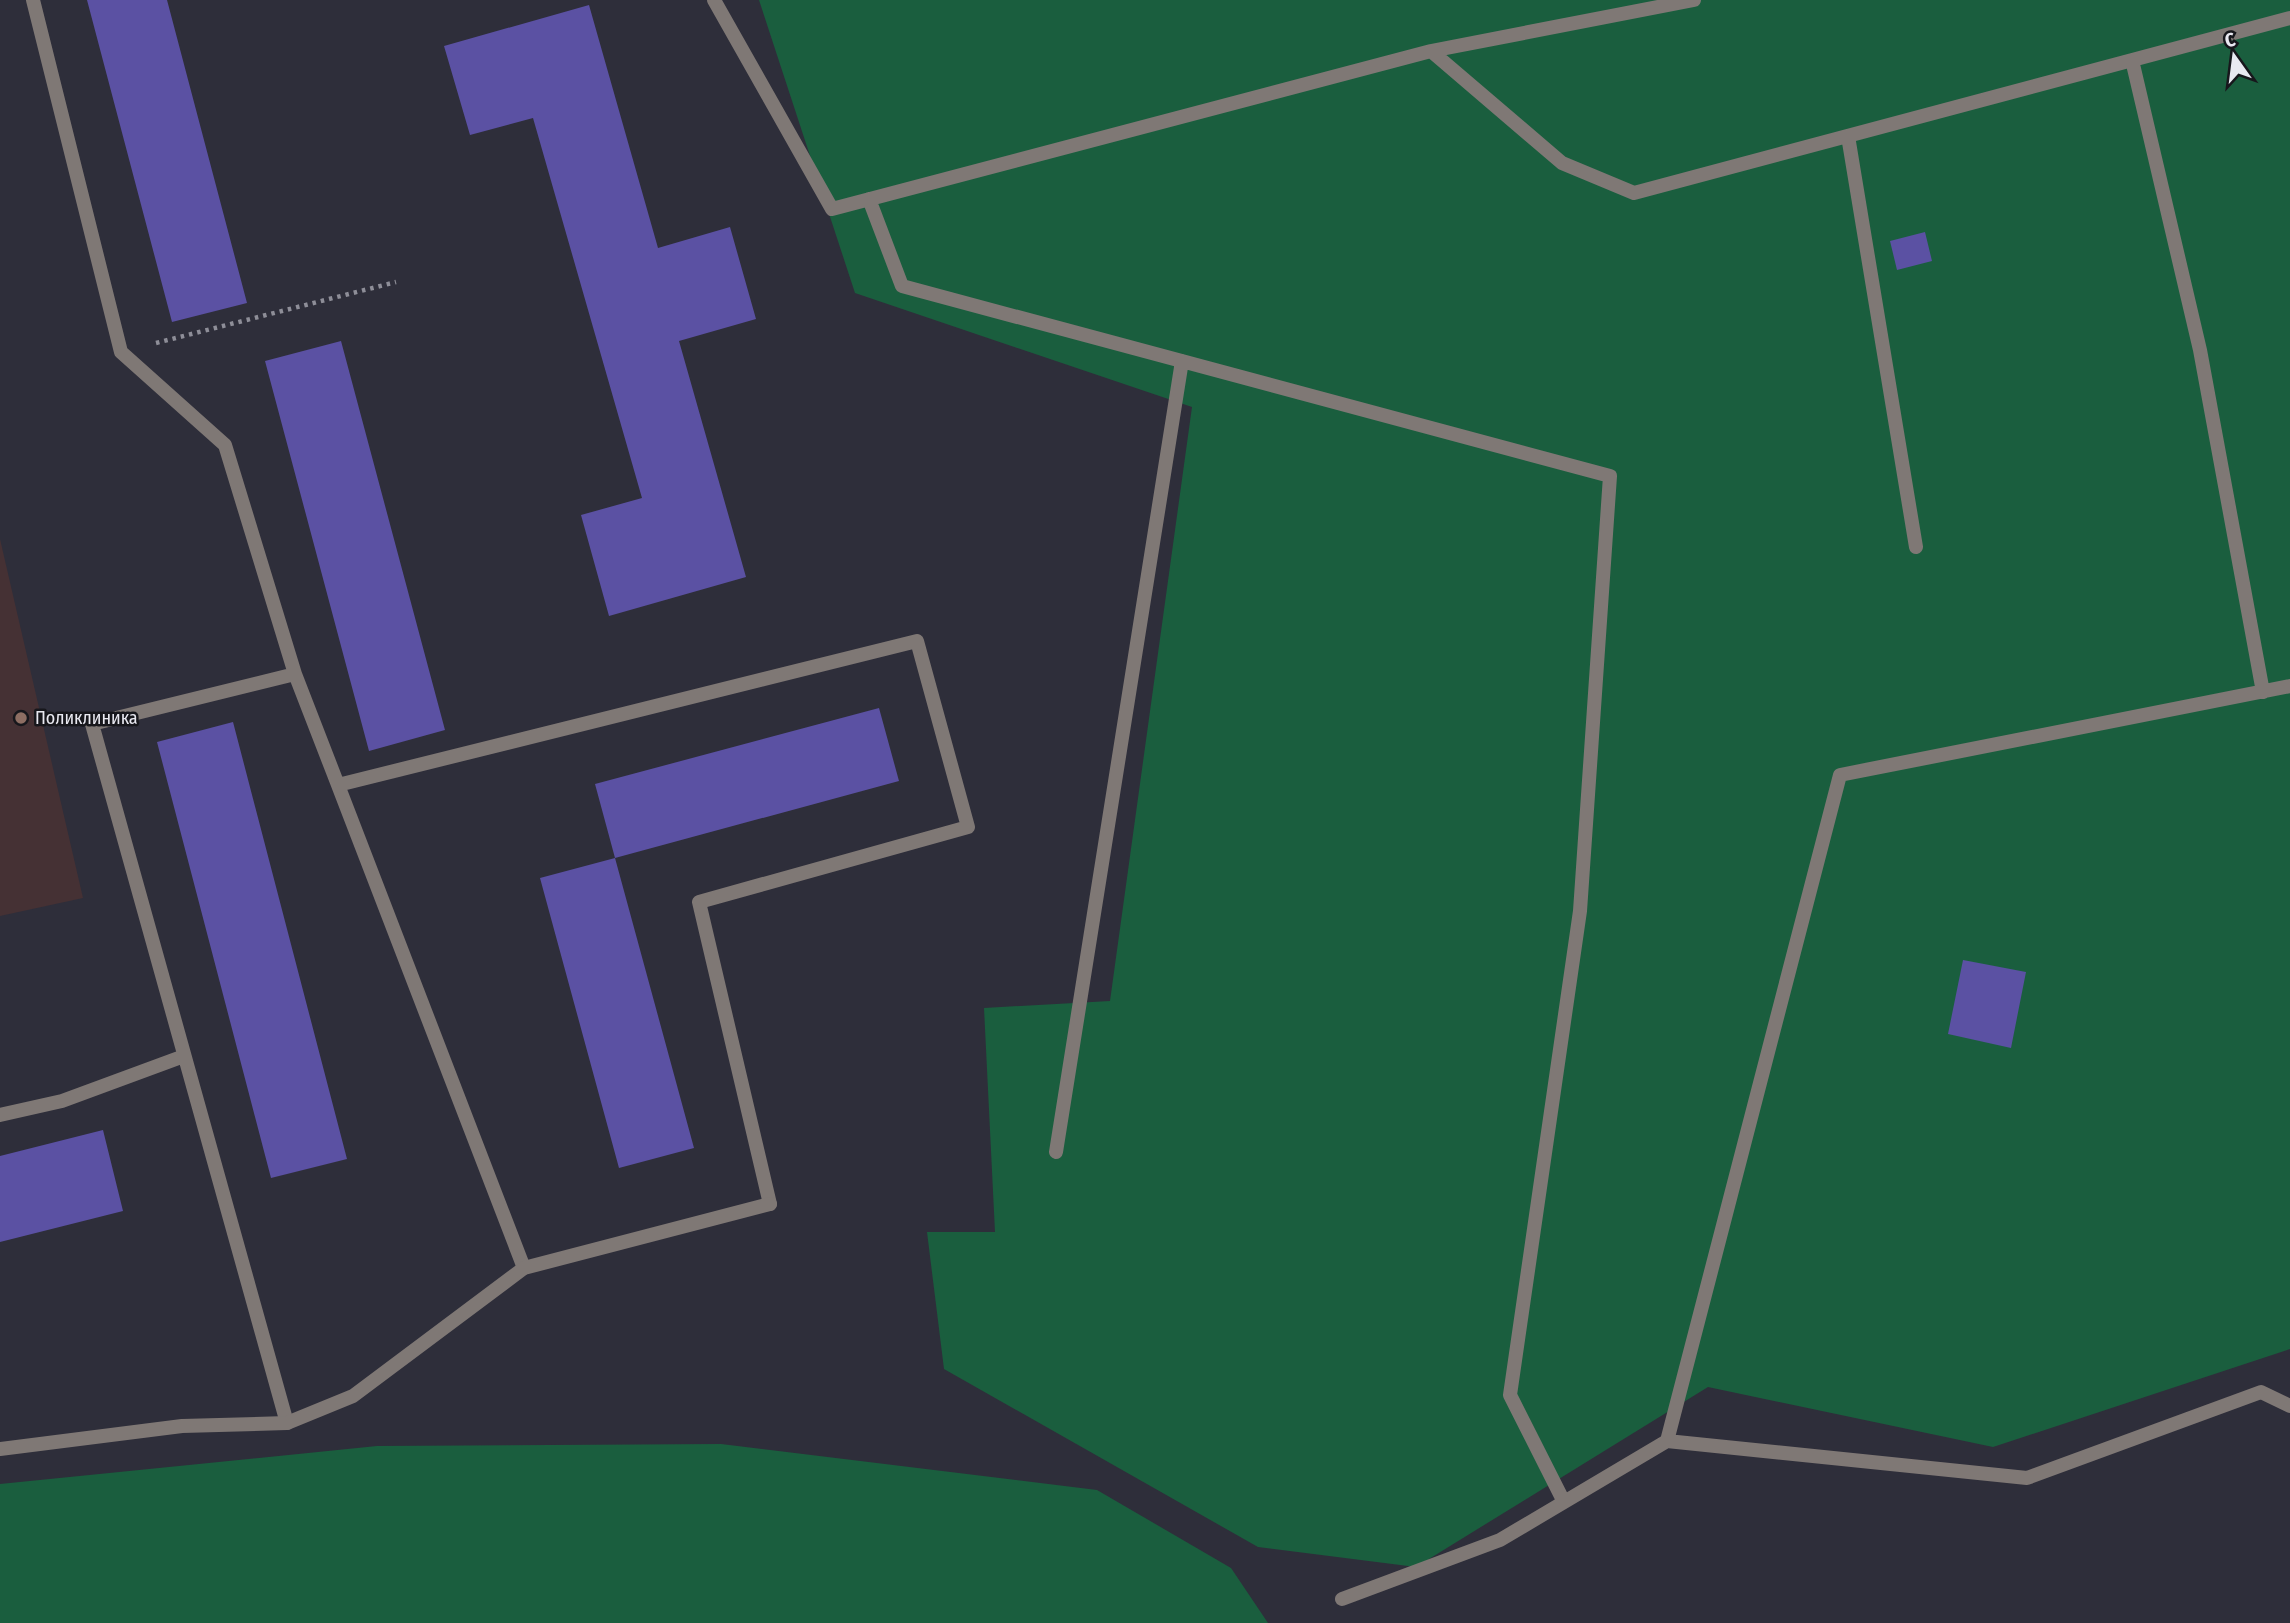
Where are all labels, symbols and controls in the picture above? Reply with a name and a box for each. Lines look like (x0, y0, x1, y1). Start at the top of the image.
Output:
north arrow (2199, 21, 2269, 91)
text: С (2222, 28, 2238, 52)
place label: Поликлиника (35, 707, 138, 729)
marker: Поликлиника (13, 710, 29, 726)

